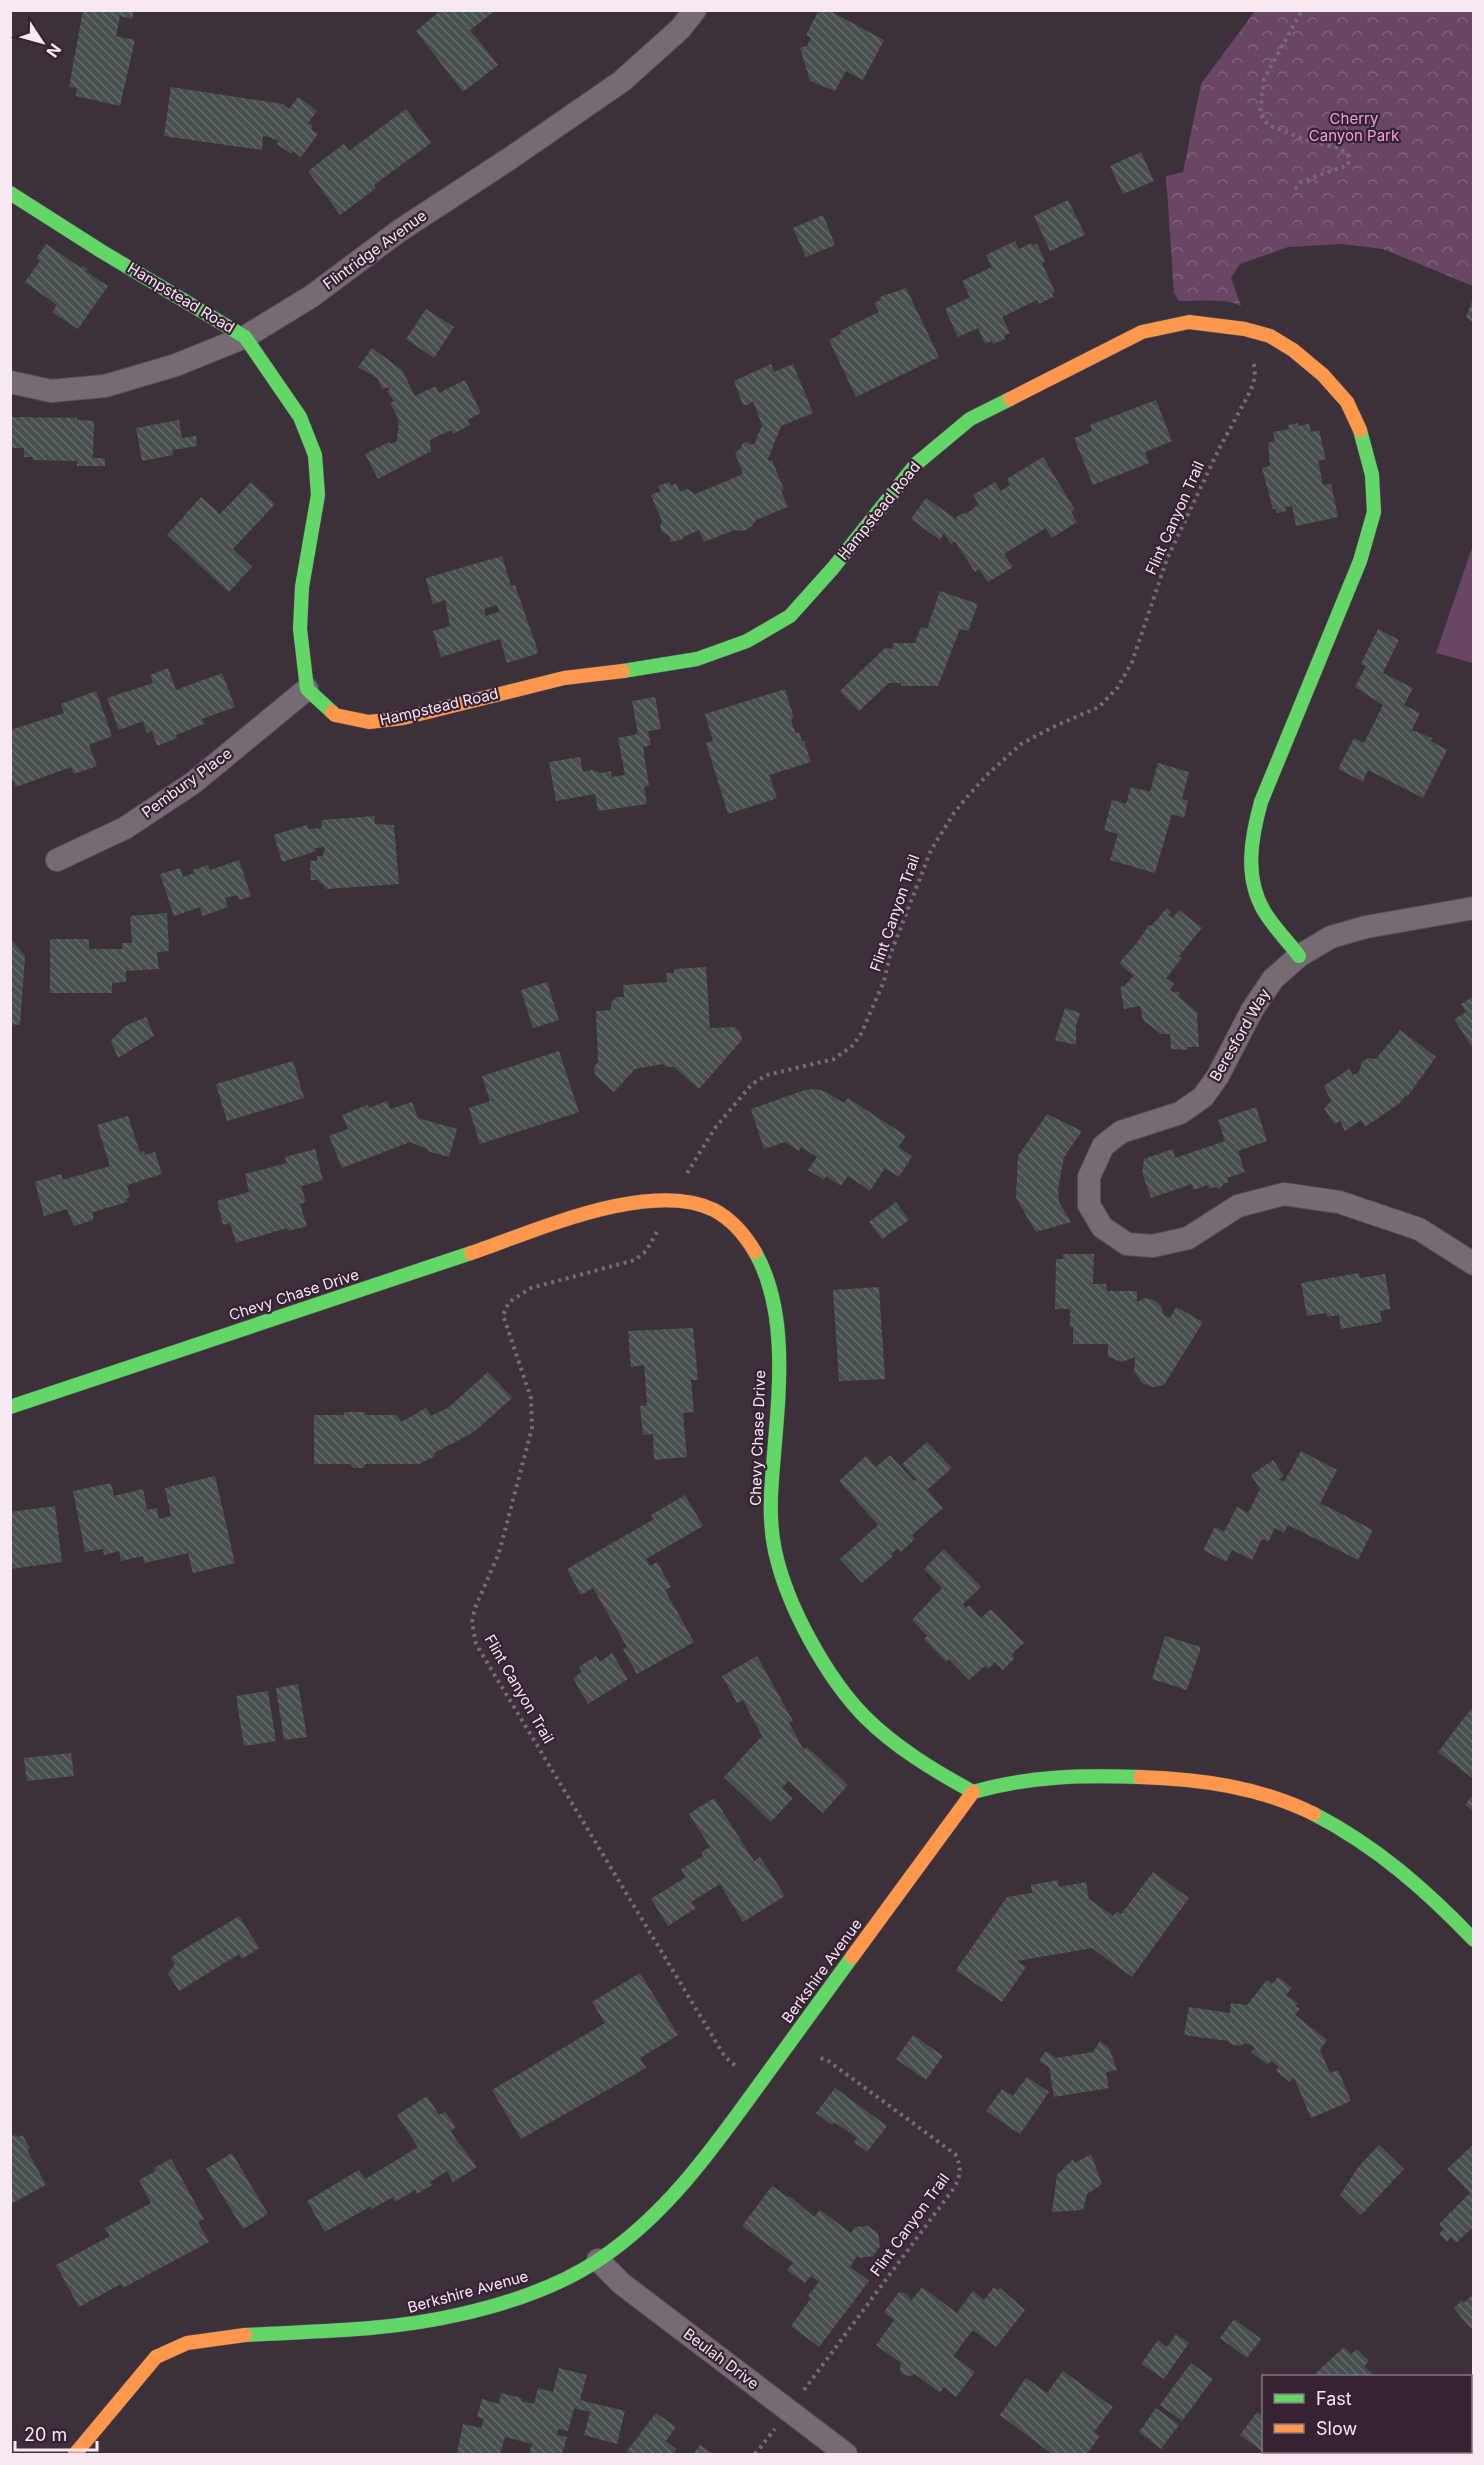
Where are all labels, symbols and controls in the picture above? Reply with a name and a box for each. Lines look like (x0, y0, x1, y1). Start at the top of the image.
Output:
north arrow (12, 12, 72, 72)
text: N (42, 40, 66, 62)
park label: Cherry Canyon Park (1309, 109, 1400, 145)
street label: Flintridge Avenue (319, 206, 430, 294)
street label: Hampstead Road (124, 258, 238, 337)
street label: Hampstead Road (833, 458, 924, 564)
street label: Flint Canyon Trail (1141, 458, 1208, 578)
street label: Hampstead Road (378, 684, 500, 729)
street label: Pembury Place (138, 743, 236, 822)
street label: Flint Canyon Trail (866, 852, 923, 974)
street label: Beresford Way (1205, 984, 1274, 1085)
street label: Chevy Chase Drive (226, 1265, 361, 1325)
street label: Chevy Chase Drive (746, 1370, 769, 1506)
street label: Flint Canyon Trail (481, 1631, 558, 1747)
street label: Berkshire Avenue (777, 1915, 866, 2027)
street label: Flint Canyon Trail (866, 2170, 953, 2280)
street label: Berkshire Avenue (405, 2266, 530, 2317)
street label: Beulah Drive (680, 2324, 763, 2393)
legend (1262, 2375, 1472, 2453)
text: Fast (1316, 2388, 1352, 2409)
scale bar (15, 2414, 98, 2452)
text: Slow (1316, 2418, 1357, 2439)
text: 20 m (24, 2424, 67, 2445)

